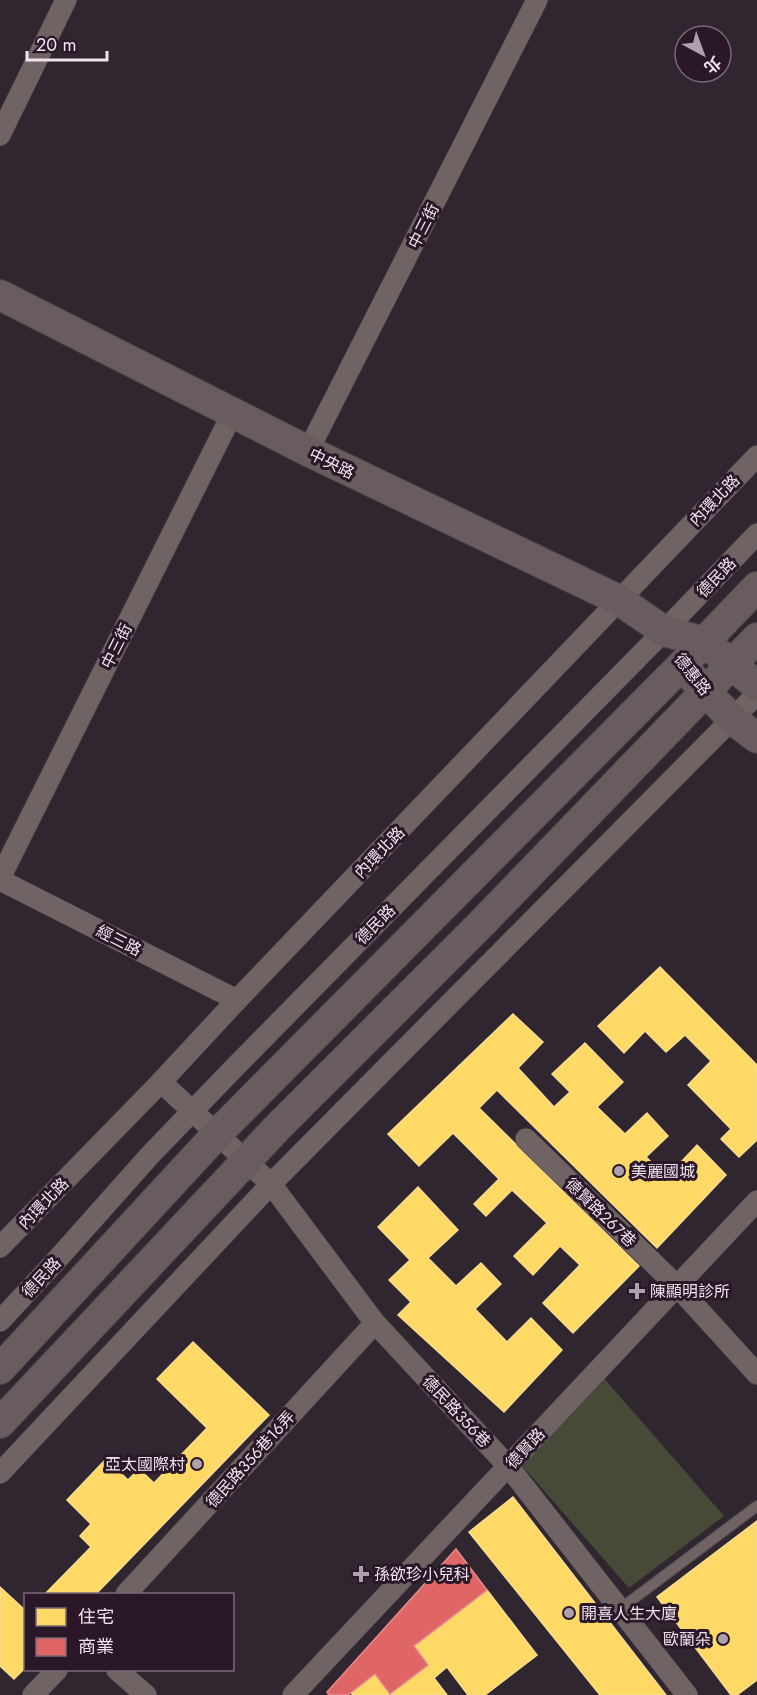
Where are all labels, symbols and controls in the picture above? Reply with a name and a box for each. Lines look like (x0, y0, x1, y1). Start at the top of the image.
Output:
scale bar (27, 24, 106, 62)
north arrow (673, 24, 733, 84)
text: 20 m (36, 32, 76, 58)
text: 北 (699, 51, 726, 79)
street label: 中三街 (402, 200, 445, 253)
street label: 中央路 (305, 443, 358, 484)
street label: 內環北路 (684, 469, 745, 531)
street label: 德民路 (691, 552, 741, 603)
street label: 中三街 (95, 620, 138, 673)
street label: 德惠路 (669, 648, 716, 700)
street label: 內環北路 (349, 821, 410, 883)
street label: 德民路 (350, 899, 400, 949)
street label: 經三路 (92, 919, 145, 962)
place label: 美麗國城 (631, 1160, 695, 1183)
marker: 美麗國城 (612, 1164, 626, 1178)
street label: 內環北路 (13, 1172, 74, 1234)
street label: 德賢路267巷 (560, 1173, 641, 1252)
street label: 德民路 (17, 1252, 66, 1303)
place label: 陳顯明診所 (650, 1280, 730, 1303)
marker: 陳顯明診所 (628, 1282, 646, 1300)
street label: 德民路356巷 (417, 1370, 496, 1452)
street label: 德民路356巷16弄 (201, 1406, 300, 1513)
street label: 德賢路 (501, 1423, 550, 1474)
place label: 亞太國際村 (105, 1453, 185, 1476)
marker: 亞太國際村 (190, 1457, 204, 1471)
place label: 孫欲珍小兒科 (374, 1563, 470, 1586)
marker: 孫欲珍小兒科 (352, 1565, 370, 1583)
legend (24, 1593, 234, 1671)
place label: 開喜人生大廈 (581, 1602, 677, 1625)
text: 住宅 (78, 1604, 114, 1630)
marker: 開喜人生大廈 (562, 1606, 576, 1620)
place label: 歐蘭朵 (663, 1628, 711, 1651)
marker: 歐蘭朵 (716, 1632, 730, 1646)
text: 商業 (78, 1634, 114, 1660)

